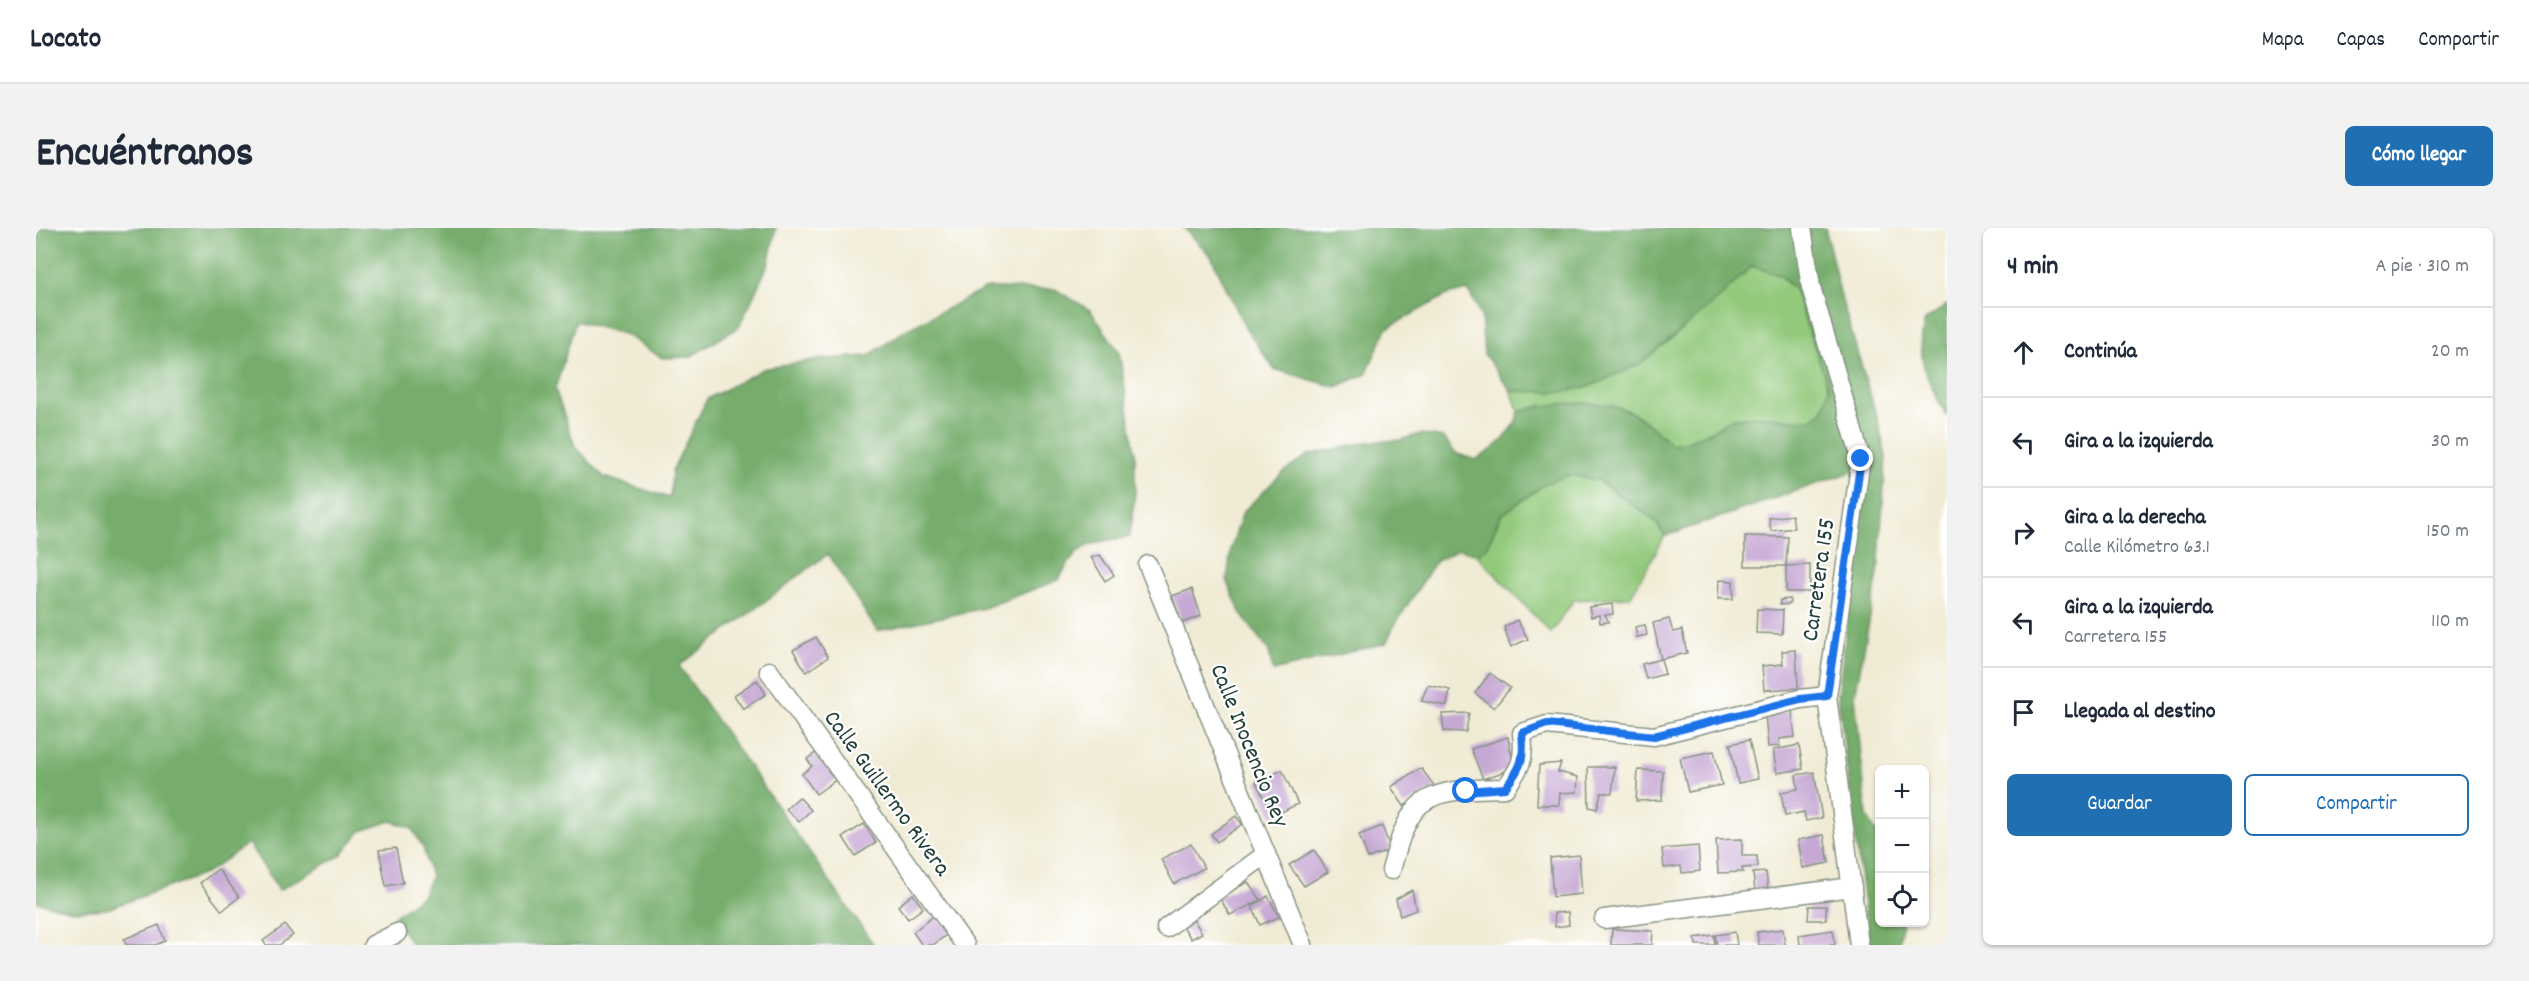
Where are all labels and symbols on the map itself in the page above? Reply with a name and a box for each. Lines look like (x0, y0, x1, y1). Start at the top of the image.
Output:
route end (1847, 445, 1873, 471)
street label: Carretera 155 (1795, 516, 1845, 644)
street label: Calle Inocencio Rey (1200, 659, 1297, 834)
street label: Calle Guillermo Rivera (814, 704, 958, 885)
route start (1452, 777, 1478, 803)

